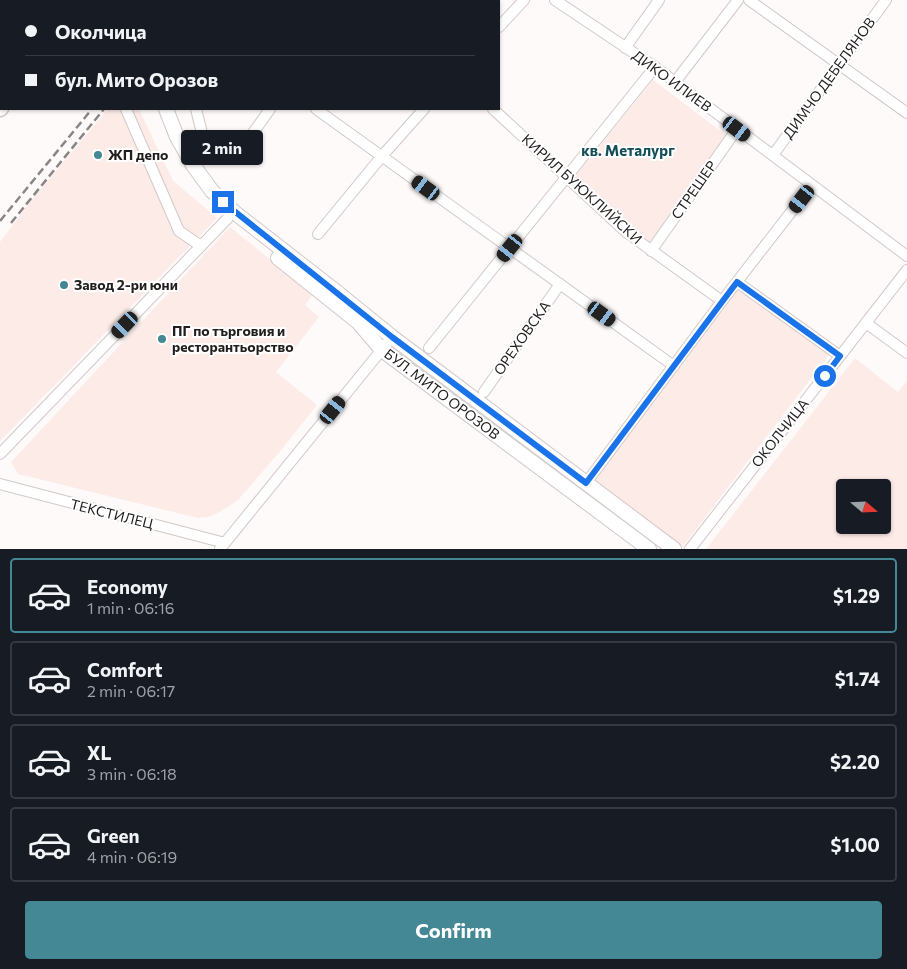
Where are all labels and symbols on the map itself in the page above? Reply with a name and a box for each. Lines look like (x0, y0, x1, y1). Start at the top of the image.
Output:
street label: ДИМЧО ДЕБЕЛЯНОВ (779, 14, 878, 142)
street label: ДИКО ИЛИЕВ (629, 46, 715, 115)
car (720, 114, 753, 144)
callout: 2 min (182, 130, 264, 164)
street label: КИРИЛ БУЮКЛИЙСКИ (519, 130, 646, 247)
district label: кв. Металург (581, 141, 675, 159)
place label: ЖП депо (108, 146, 168, 163)
marker: ЖП депо (92, 149, 104, 161)
street label: СТРЕШЕР (667, 157, 720, 222)
car (409, 173, 442, 203)
car (786, 183, 817, 215)
route end (212, 191, 234, 213)
car (494, 232, 525, 264)
place label: Завод 2-ри юни (74, 276, 178, 293)
marker: Завод 2-ри юни (58, 279, 70, 291)
street label: ОРЕХОВСКА (490, 297, 554, 378)
car (585, 299, 618, 329)
car (109, 309, 140, 341)
place label: ПГ по търговия и ресторантьорство (172, 322, 294, 355)
marker: ПГ по търговия и ресторантьорство (156, 333, 168, 345)
street label: БУЛ. МИТО ОРОЗОВ (381, 345, 503, 442)
route start (814, 365, 836, 387)
car (317, 394, 348, 426)
street label: ОКОЛЧИЦА (748, 395, 812, 470)
north arrow (836, 479, 891, 534)
street label: ТЕКСТИЛЕЦ (69, 495, 156, 532)

